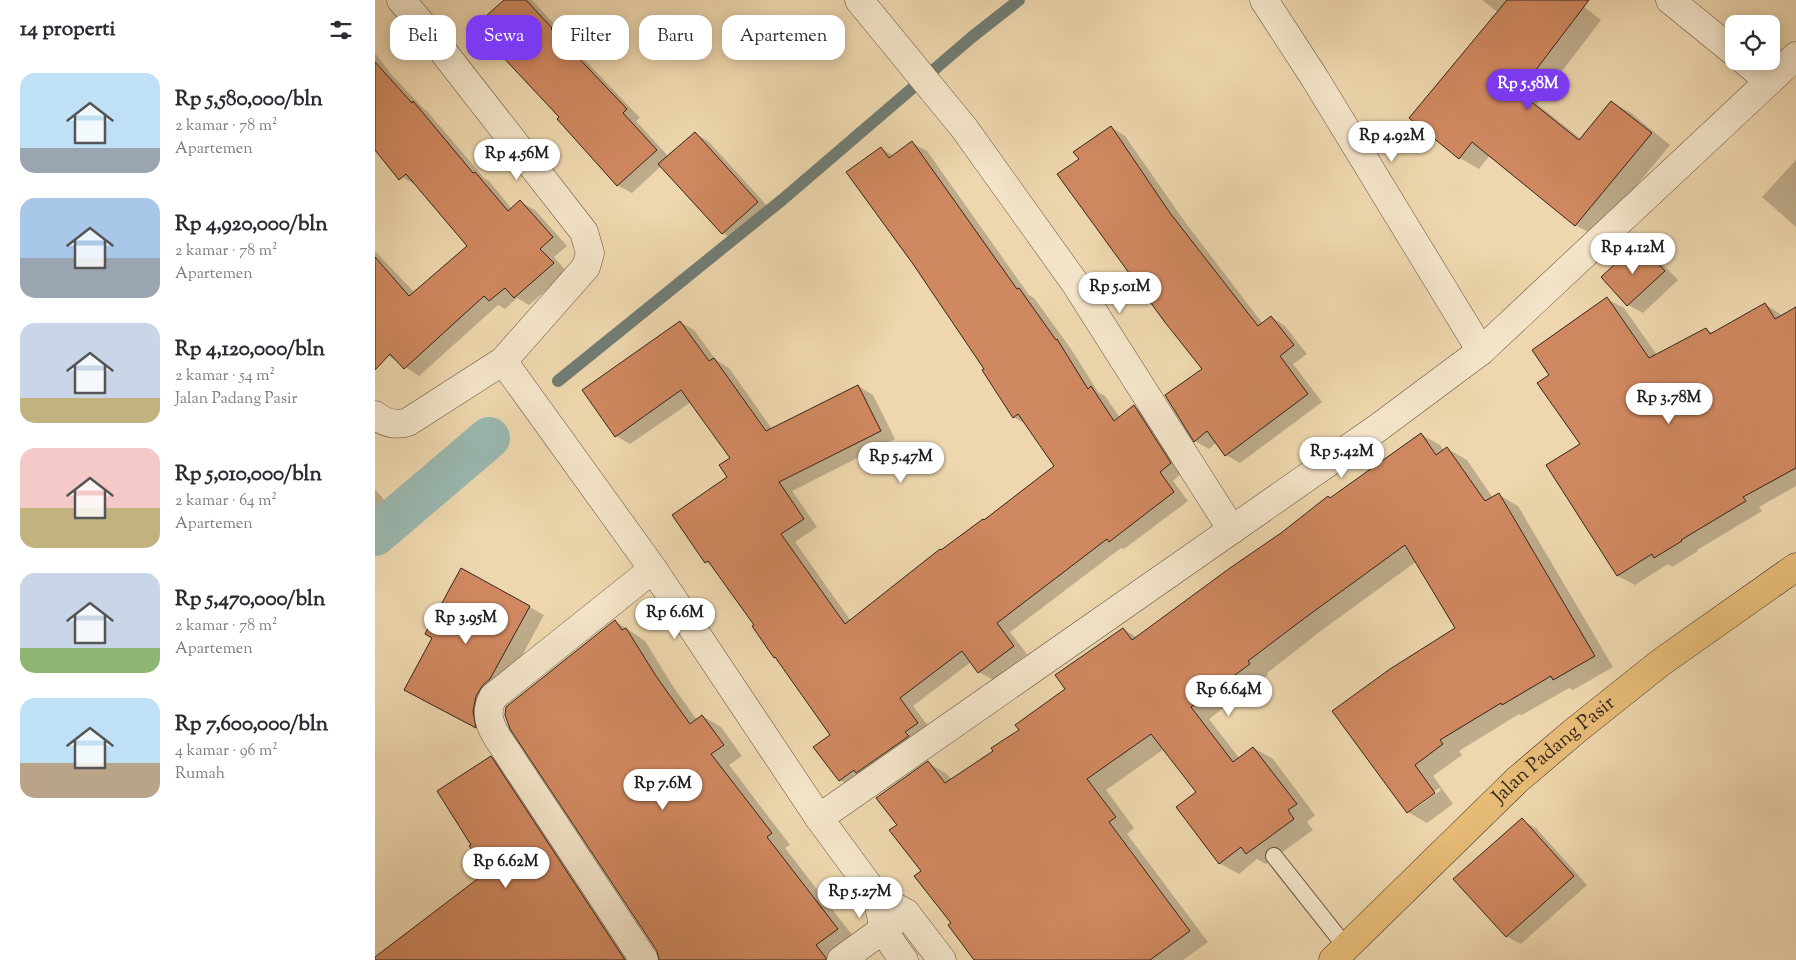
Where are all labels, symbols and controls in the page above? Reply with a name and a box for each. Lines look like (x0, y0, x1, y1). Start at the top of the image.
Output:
text: 14 properti (20, 15, 115, 45)
chip: Beli (390, 15, 456, 60)
chip: Sewa (466, 15, 542, 60)
chip: Filter (552, 15, 629, 60)
chip: Baru (639, 15, 712, 60)
chip: Apartemen (722, 15, 845, 60)
map controls (1725, 15, 1780, 70)
button: locate (1725, 15, 1780, 70)
icon: filters (327, 16, 355, 44)
pin: Rp 5.58M (1476, 68, 1580, 111)
text: Rp 5.58M (1497, 73, 1559, 96)
text: Rp 5,580,000/bln (175, 85, 323, 115)
icon: home (60, 93, 120, 153)
text: 2 kamar · 78 m² (175, 115, 277, 138)
pin: Rp 4.92M (1340, 120, 1444, 163)
text: Rp 4.92M (1359, 125, 1425, 148)
text: Apartemen (175, 138, 253, 161)
pin: Rp 4.56M (465, 138, 569, 181)
text: Rp 4.56M (485, 143, 549, 166)
text: Rp 4,920,000/bln (175, 210, 328, 240)
icon: home (60, 218, 120, 278)
pin: Rp 4.12M (1581, 232, 1685, 275)
text: Rp 4.12M (1601, 237, 1665, 260)
text: 2 kamar · 78 m² (175, 240, 277, 263)
text: Apartemen (175, 263, 253, 286)
pin: Rp 5.01M (1068, 272, 1172, 314)
text: Rp 5.01M (1089, 276, 1151, 299)
text: Rp 4,120,000/bln (175, 335, 325, 365)
icon: home (60, 343, 120, 403)
text: 2 kamar · 54 m² (175, 365, 275, 388)
pin: Rp 3.78M (1617, 382, 1721, 425)
text: Rp 3.78M (1637, 387, 1701, 410)
text: Jalan Padang Pasir (175, 388, 298, 411)
pin: Rp 5.42M (1290, 436, 1394, 479)
text: Rp 5.42M (1310, 441, 1374, 464)
pin: Rp 5.47M (849, 442, 953, 484)
text: Rp 5.47M (869, 446, 933, 469)
text: Rp 5,010,000/bln (175, 460, 322, 490)
icon: home (60, 468, 120, 528)
text: 2 kamar · 64 m² (175, 490, 277, 513)
text: Apartemen (175, 513, 253, 536)
text: Rp 5,470,000/bln (175, 585, 325, 615)
icon: home (60, 593, 120, 653)
pin: Rp 6.6M (629, 598, 721, 640)
pin: Rp 3.95M (414, 602, 518, 645)
text: Rp 6.6M (646, 602, 704, 625)
text: Rp 3.95M (435, 607, 497, 630)
text: 2 kamar · 78 m² (175, 615, 277, 638)
text: Apartemen (175, 638, 253, 661)
pin: Rp 6.64M (1177, 674, 1281, 717)
text: Rp 6.64M (1196, 679, 1262, 702)
street label: Jalan Padang Pasir (1485, 689, 1622, 811)
text: Rp 7,600,000/bln (175, 710, 328, 740)
icon: home (60, 718, 120, 778)
text: 4 kamar · 96 m² (175, 740, 278, 763)
text: Rumah (175, 763, 225, 786)
pin: Rp 7.6M (617, 768, 709, 811)
text: Rp 7.6M (634, 773, 692, 796)
pin: Rp 6.62M (454, 846, 558, 889)
text: Rp 6.62M (474, 851, 538, 874)
pin: Rp 5.27M (808, 876, 912, 919)
text: Rp 5.27M (828, 881, 892, 904)

